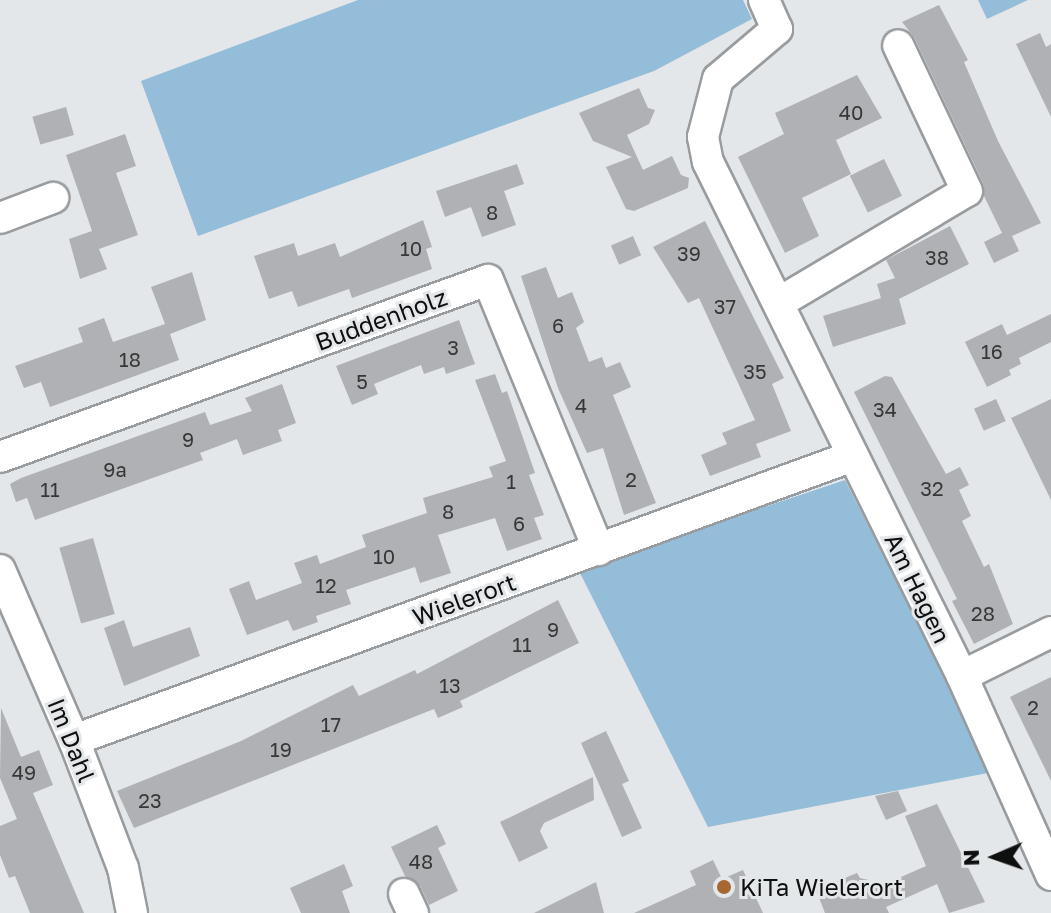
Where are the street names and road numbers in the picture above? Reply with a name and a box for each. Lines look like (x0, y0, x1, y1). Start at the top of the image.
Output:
street label: Buddenholz (311, 282, 451, 356)
street label: Am Hagen (879, 528, 957, 648)
street label: Wielerort (408, 567, 520, 631)
street label: Im Dahl (42, 694, 102, 786)

